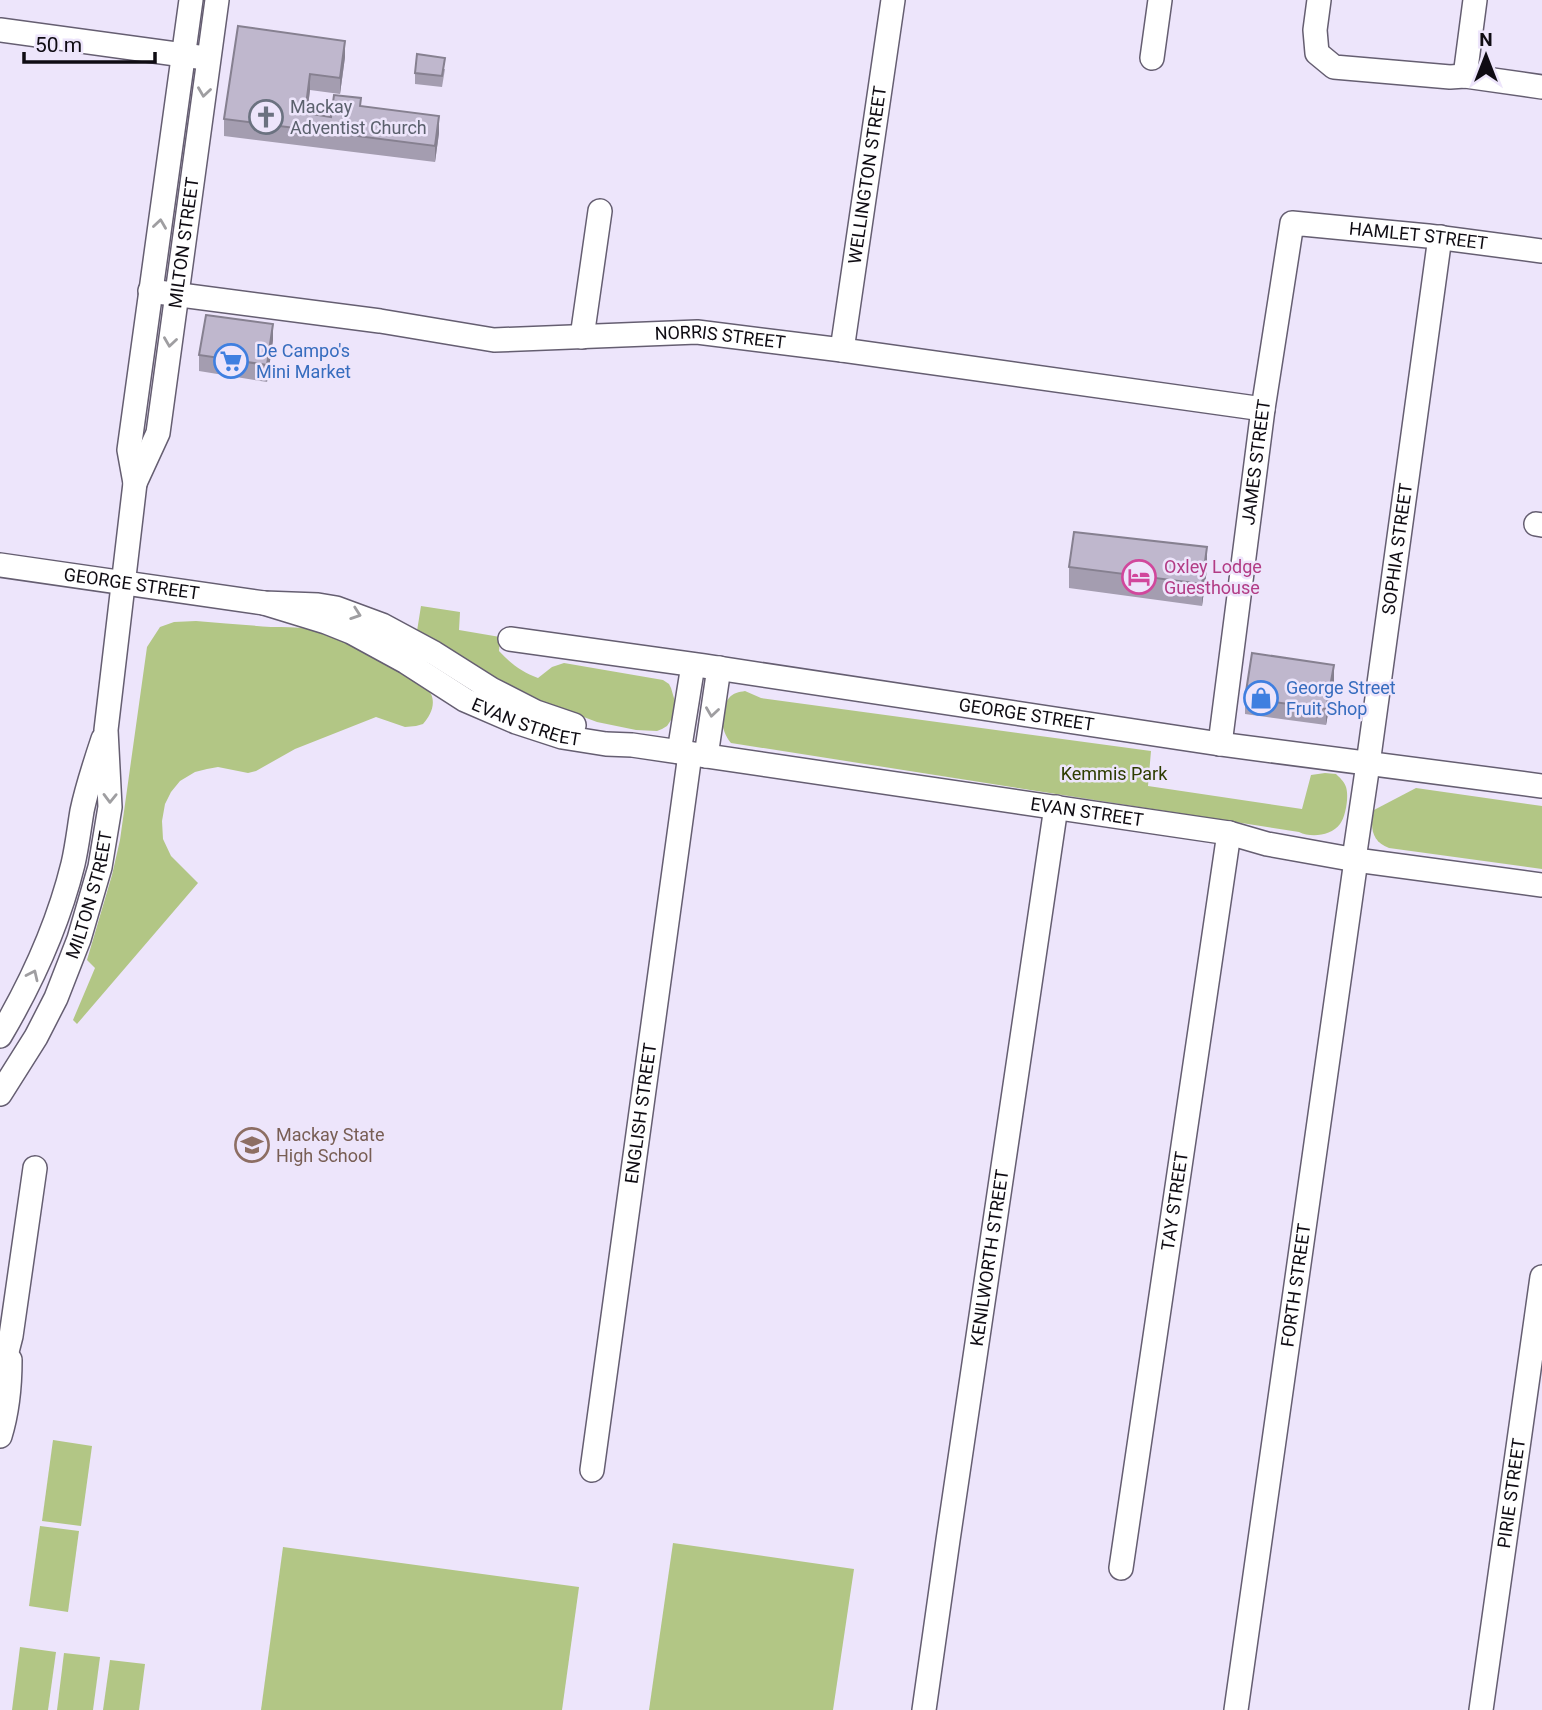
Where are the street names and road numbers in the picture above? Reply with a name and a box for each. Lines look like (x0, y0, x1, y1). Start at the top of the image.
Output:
street label: WELLINGTON STREET (844, 84, 890, 265)
street label: MILTON STREET (164, 176, 203, 310)
street label: HAMLET STREET (1348, 218, 1489, 254)
street label: NORRIS STREET (654, 321, 787, 353)
street label: JAMES STREET (1237, 398, 1274, 526)
street label: SOPHIA STREET (1378, 482, 1416, 616)
street label: GEORGE STREET (62, 563, 201, 604)
street label: EVAN STREET (469, 693, 582, 750)
street label: GEORGE STREET (957, 694, 1096, 735)
street label: EVAN STREET (1029, 793, 1145, 830)
street label: MILTON STREET (61, 829, 116, 962)
street label: ENGLISH STREET (620, 1041, 660, 1185)
street label: TAY STREET (1157, 1150, 1192, 1252)
street label: KENILWORTH STREET (966, 1168, 1013, 1347)
street label: FORTH STREET (1276, 1222, 1315, 1348)
street label: PIRIE STREET (1493, 1436, 1529, 1549)

